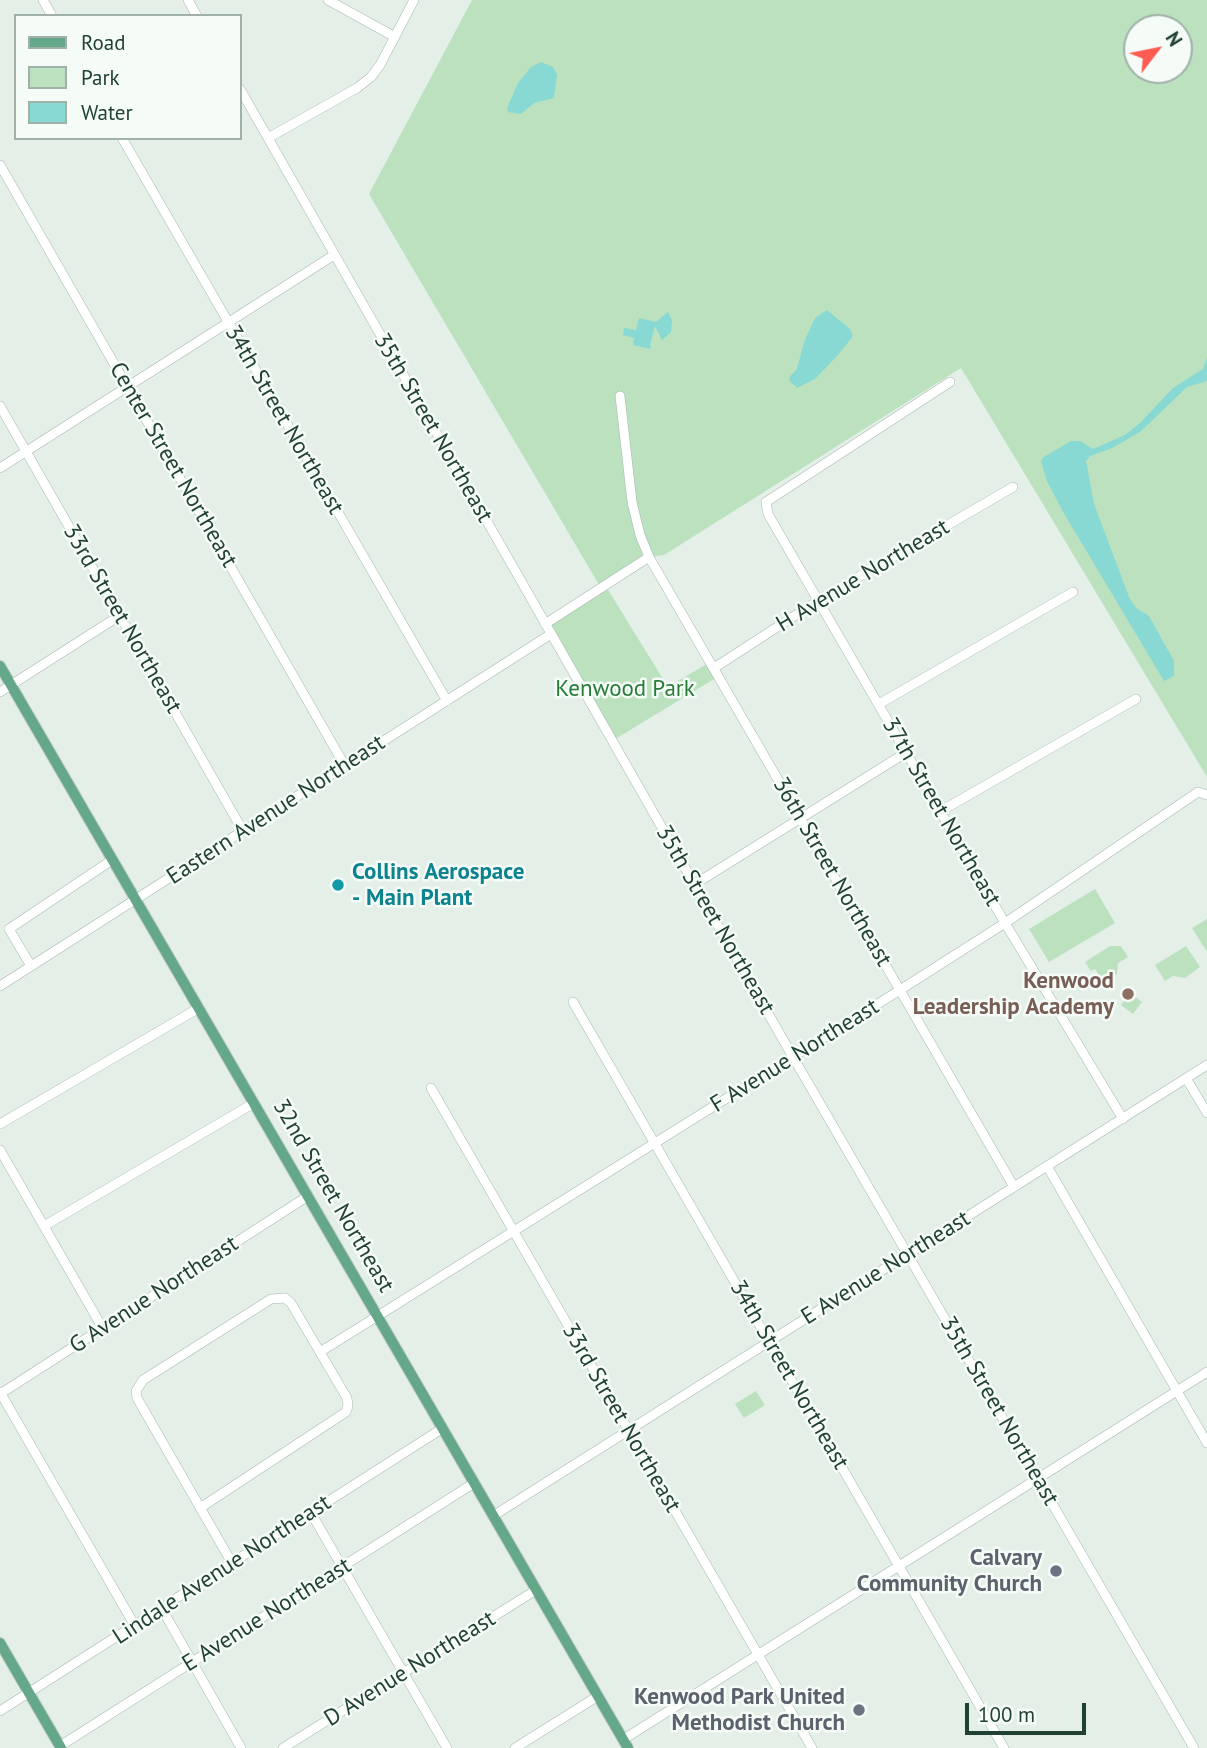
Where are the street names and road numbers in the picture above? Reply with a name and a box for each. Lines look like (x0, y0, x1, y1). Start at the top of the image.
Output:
street label: 34th Street Northeast (219, 321, 349, 519)
street label: 35th Street Northeast (368, 329, 498, 527)
street label: Center Street Northeast (103, 358, 243, 572)
street label: H Avenue Northeast (772, 513, 954, 639)
street label: 33rd Street Northeast (57, 520, 187, 718)
street label: 37th Street Northeast (876, 713, 1006, 911)
street label: Eastern Avenue Northeast (162, 729, 390, 891)
street label: 36th Street Northeast (767, 773, 897, 971)
street label: 35th Street Northeast (650, 821, 780, 1019)
street label: F Avenue Northeast (706, 993, 884, 1119)
street label: 32nd Street Northeast (266, 1095, 400, 1297)
street label: E Avenue Northeast (797, 1205, 975, 1331)
street label: G Avenue Northeast (65, 1230, 243, 1360)
street label: 34th Street Northeast (724, 1276, 854, 1474)
street label: 35th Street Northeast (934, 1312, 1064, 1510)
street label: 33rd Street Northeast (556, 1319, 686, 1517)
street label: Lindale Avenue Northeast (108, 1489, 336, 1651)
street label: E Avenue Northeast (178, 1552, 356, 1678)
street label: D Avenue Northeast (319, 1605, 501, 1733)

